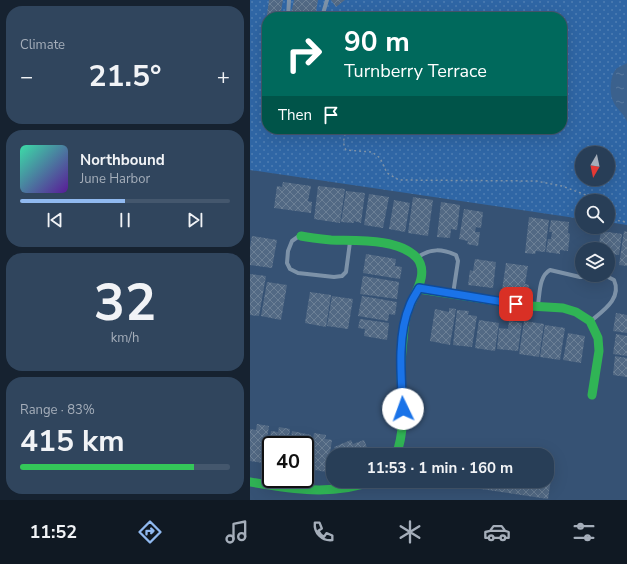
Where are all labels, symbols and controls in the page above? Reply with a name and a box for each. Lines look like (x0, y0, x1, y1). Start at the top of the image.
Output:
text: 90 m (344, 23, 410, 61)
icon: right (278, 28, 330, 80)
text: Climate (20, 36, 65, 54)
text: 21.5° (89, 56, 161, 97)
text: Turnberry Terrace (344, 59, 487, 83)
text: − (20, 62, 33, 92)
text: + (217, 62, 230, 92)
icon: arrive (320, 104, 342, 126)
text: Then (278, 105, 312, 125)
north arrow (575, 146, 615, 186)
map controls (575, 146, 615, 282)
text: Northbound (80, 150, 165, 170)
text: June Harbor (80, 170, 150, 188)
button: search (575, 194, 615, 234)
icon: previous (44, 209, 66, 231)
icon: pause (114, 209, 136, 231)
icon: next (184, 209, 206, 231)
button: layers (575, 242, 615, 282)
text: 32 (94, 267, 156, 338)
pin (499, 287, 533, 321)
icon: arrive (505, 293, 527, 315)
text: km/h (111, 329, 139, 347)
position arrow (382, 388, 424, 430)
text: Range · 83% (20, 401, 95, 419)
text: 415 km (20, 421, 125, 462)
speed limit sign: 40 (262, 436, 314, 488)
text: 11:53 · 1 min · 160 m (367, 458, 513, 478)
icon: directions (136, 518, 164, 546)
icon: music (223, 518, 251, 546)
icon: phone (309, 518, 337, 546)
icon: climate (396, 518, 424, 546)
icon: car (483, 518, 511, 546)
icon: filters (570, 518, 598, 546)
text: 11:52 (29, 520, 77, 544)

